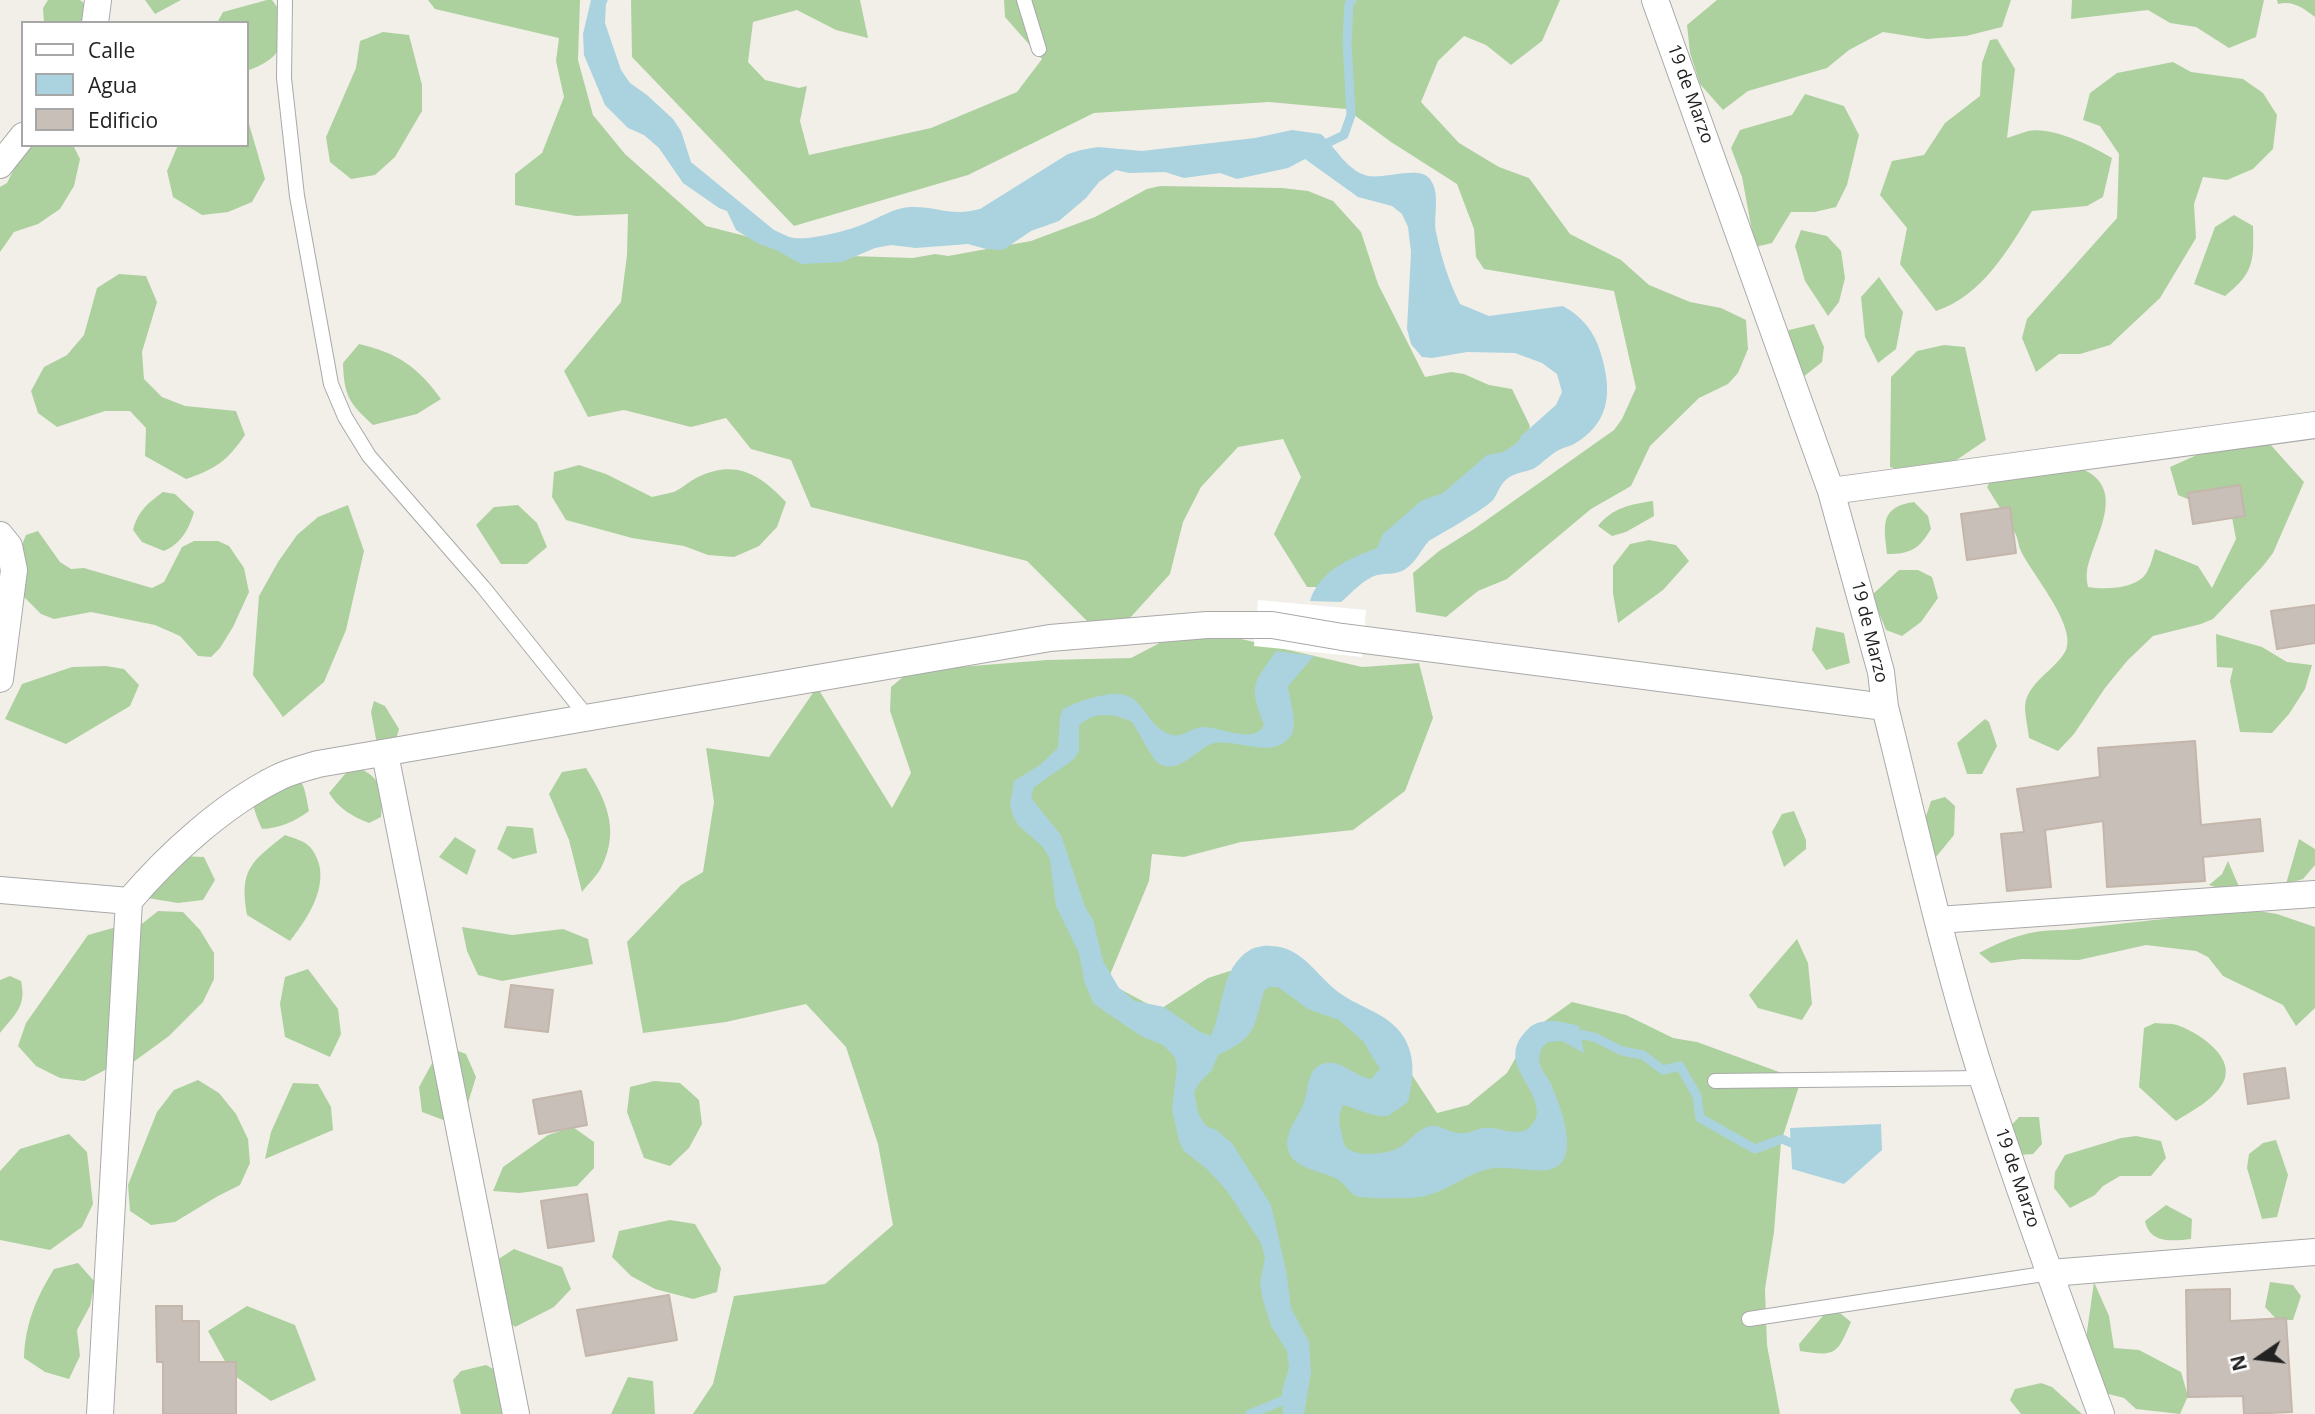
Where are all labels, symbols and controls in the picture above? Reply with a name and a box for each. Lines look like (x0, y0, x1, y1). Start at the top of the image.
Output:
legend (21, 21, 248, 147)
text: Calle (88, 36, 135, 64)
street label: 19 de Marzo (1662, 42, 1718, 146)
text: Agua (88, 71, 137, 99)
text: Edificio (88, 106, 158, 134)
street label: 19 de Marzo (1846, 579, 1892, 685)
street label: 19 de Marzo (1990, 1125, 2044, 1231)
north arrow (2224, 1323, 2294, 1393)
text: N (2224, 1352, 2253, 1374)

